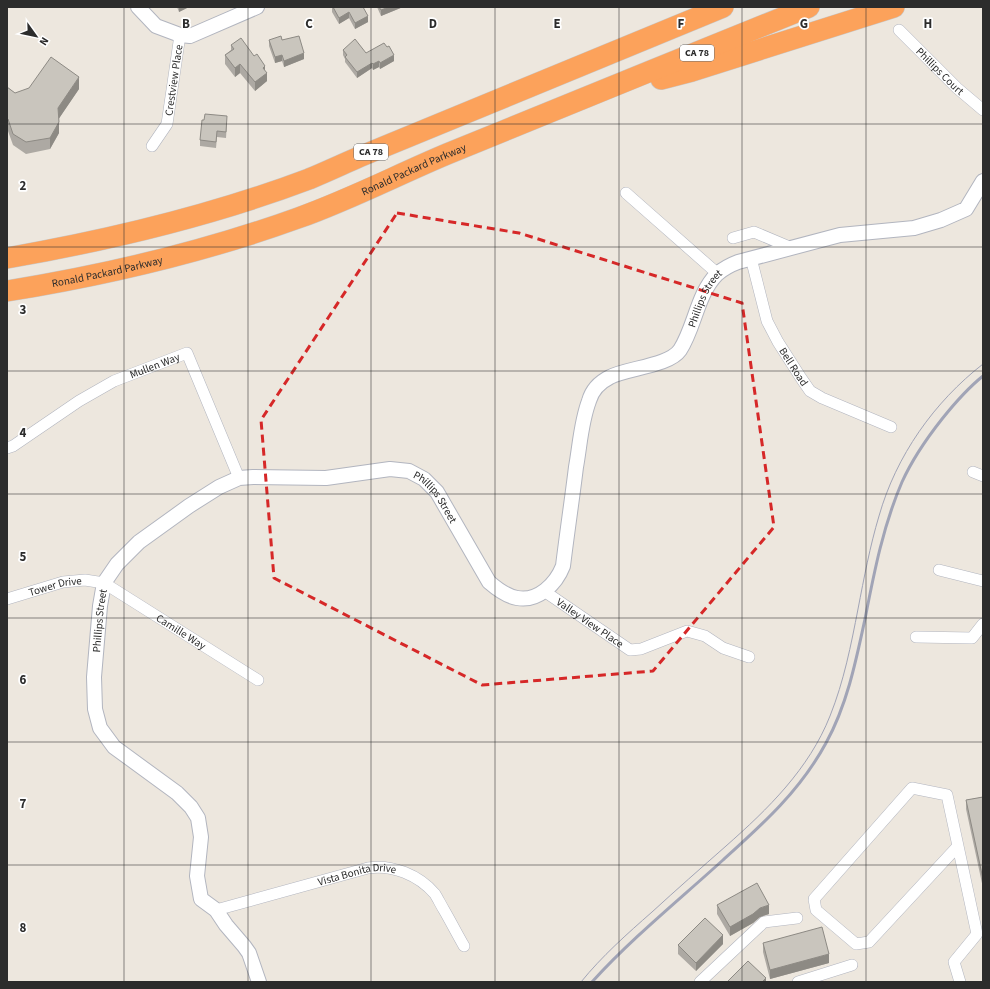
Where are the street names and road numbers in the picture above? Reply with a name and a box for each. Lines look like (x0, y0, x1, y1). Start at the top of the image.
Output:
street label: Crestview Place (161, 43, 186, 117)
street label: Phillips Court (913, 44, 967, 98)
road number: CA 78 (680, 45, 714, 61)
street label: Ronald Packard Parkway (359, 139, 468, 199)
road number: CA 78 (354, 144, 388, 160)
street label: Ronald Packard Parkway (50, 252, 164, 291)
street label: Phillips Street (684, 265, 725, 330)
street label: Bell Road (776, 344, 812, 389)
street label: Mullen Way (127, 349, 182, 382)
street label: Phillips Street (411, 467, 461, 526)
street label: Tower Drive (27, 573, 83, 600)
street label: Phillips Street (89, 588, 110, 653)
street label: Valley View Place (554, 594, 627, 651)
street label: Camille Way (153, 610, 209, 653)
street label: Vista Bonita Drive (316, 860, 398, 889)

